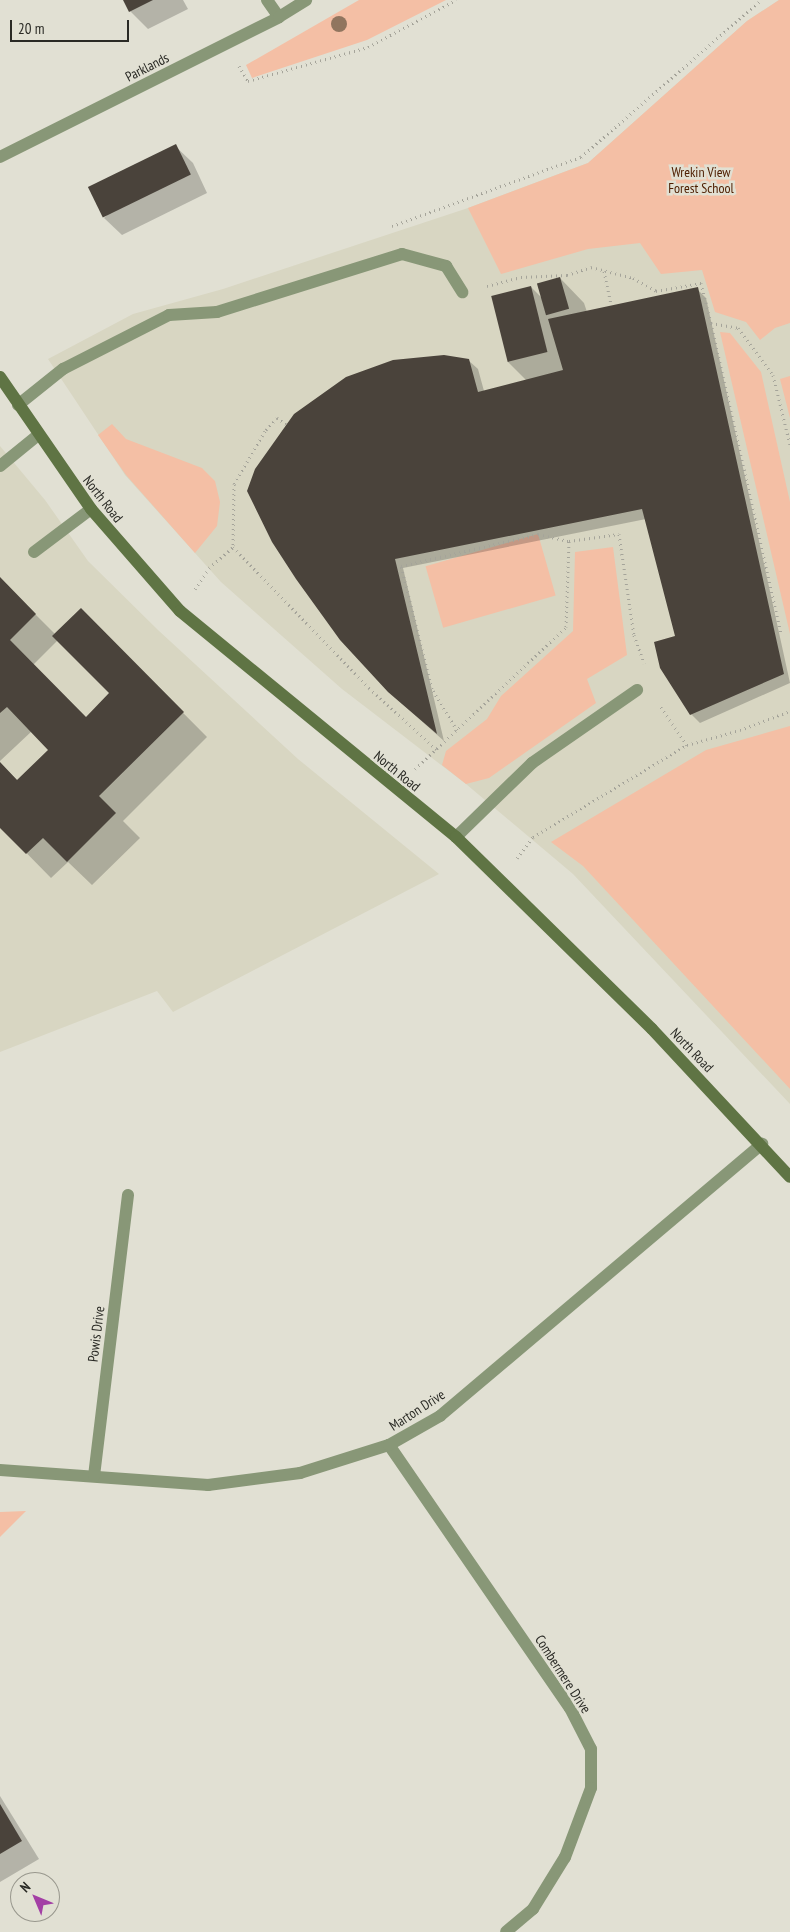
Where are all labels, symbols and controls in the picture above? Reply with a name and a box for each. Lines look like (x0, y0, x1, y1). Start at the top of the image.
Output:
scale bar (12, 10, 131, 42)
text: 20 m (18, 19, 44, 38)
street label: Parklands (122, 49, 172, 85)
park label: Wrekin View Forest School (668, 164, 734, 196)
street label: North Road (80, 472, 126, 526)
street label: North Road (370, 747, 424, 795)
street label: North Road (667, 1025, 717, 1075)
street label: Powis Drive (84, 1305, 108, 1363)
street label: Marton Drive (386, 1386, 448, 1434)
street label: Combermere Drive (532, 1632, 594, 1716)
north arrow (10, 1872, 60, 1922)
text: N (16, 1878, 34, 1896)

